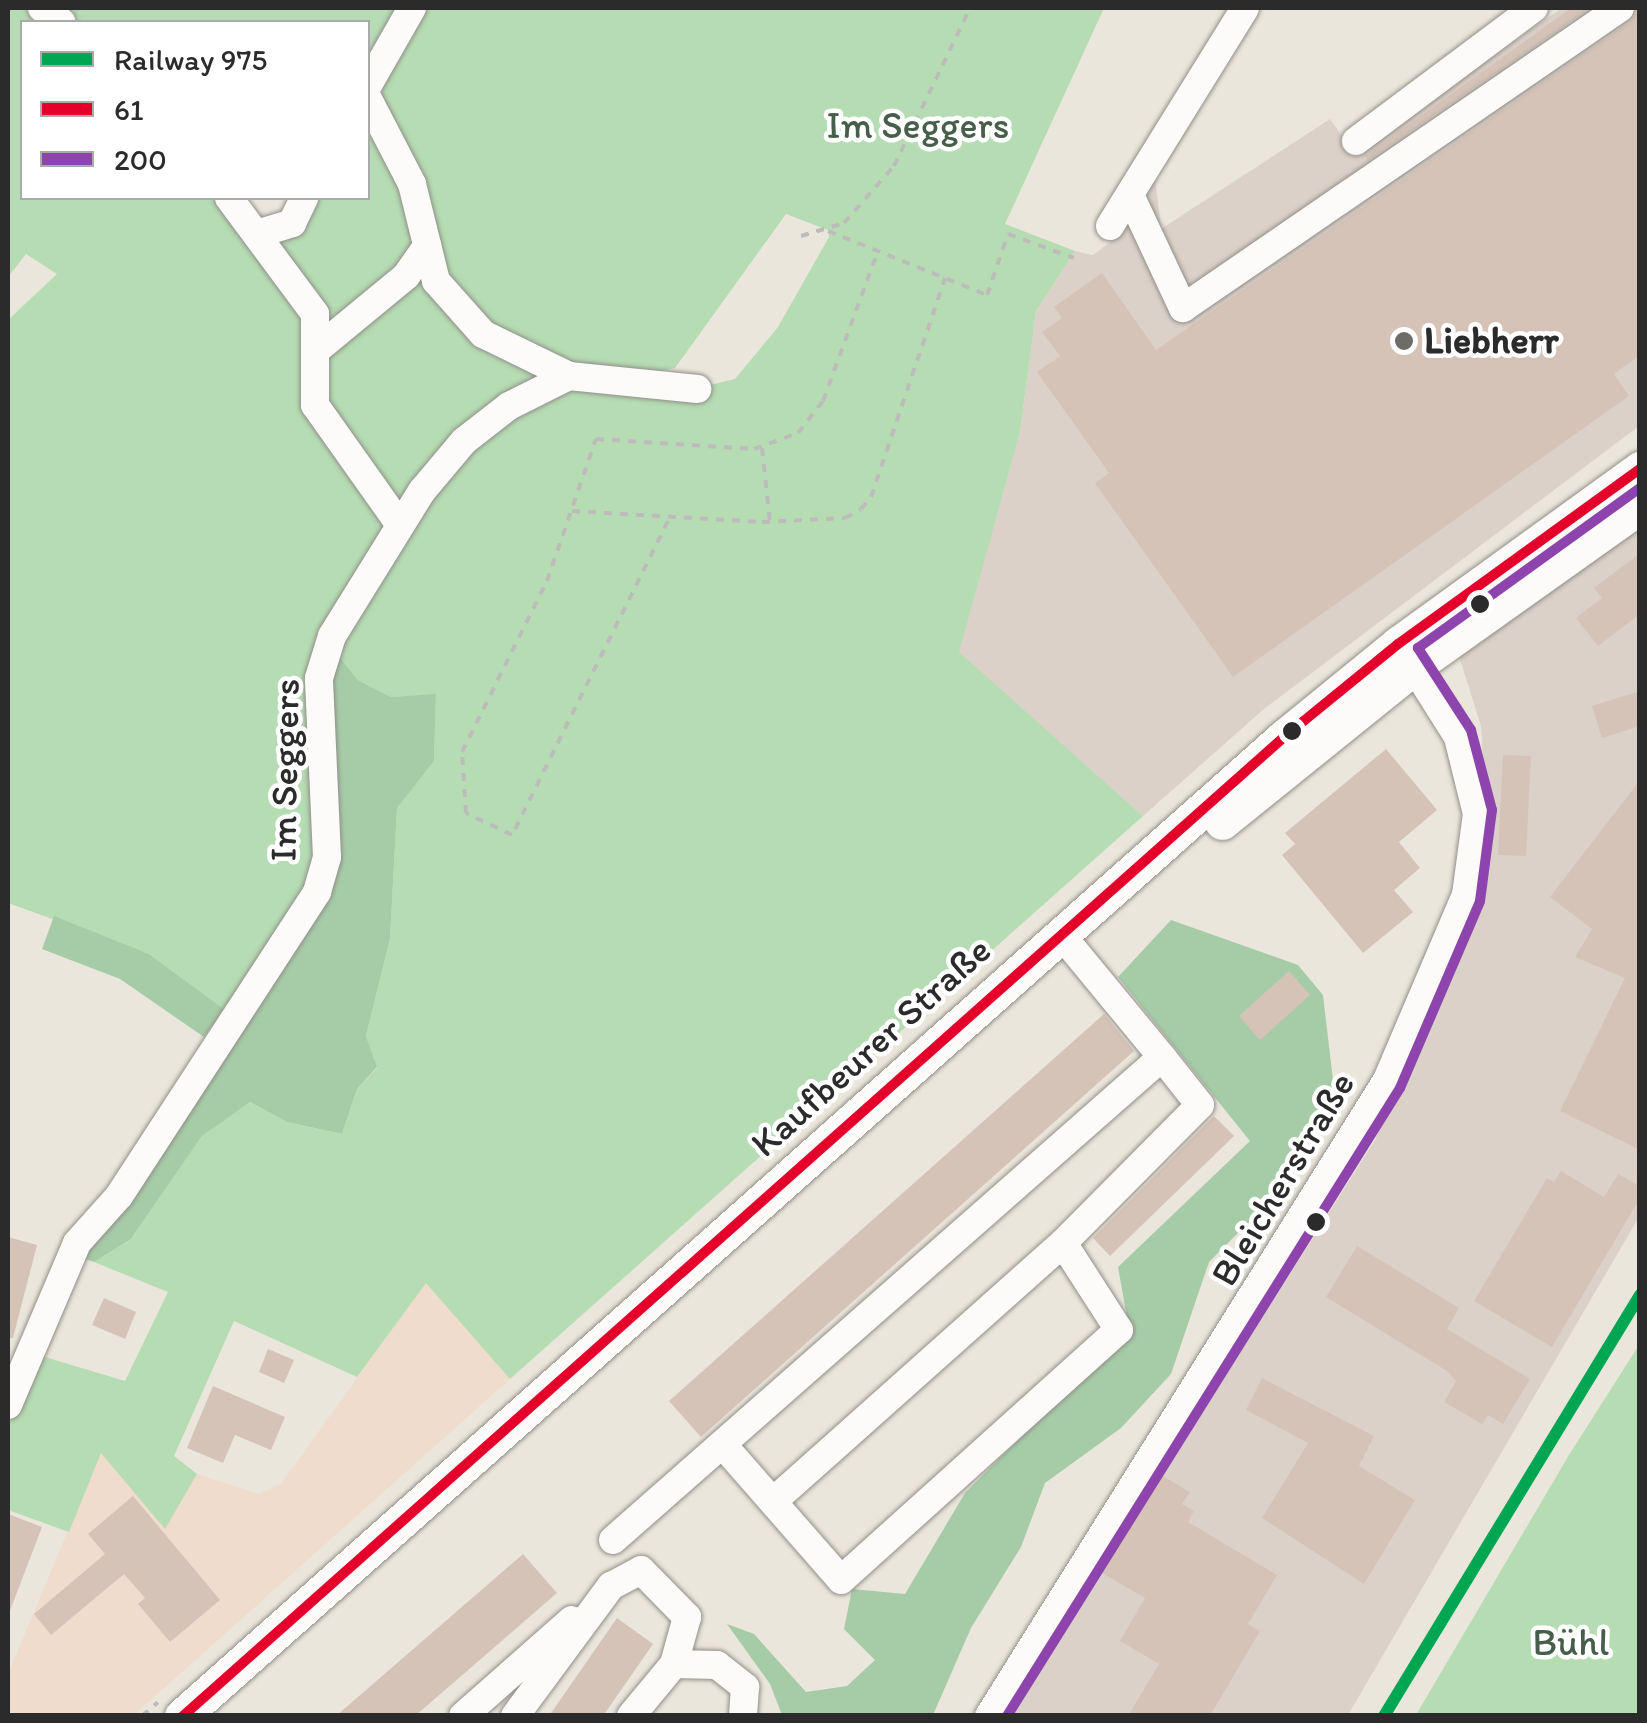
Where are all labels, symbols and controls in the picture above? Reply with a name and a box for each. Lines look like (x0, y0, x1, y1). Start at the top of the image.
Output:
legend (20, 20, 370, 200)
text: Railway 975 (114, 41, 267, 78)
text: 61 (114, 91, 144, 128)
park label: Im Seggers (826, 103, 1010, 149)
text: 200 (114, 141, 167, 178)
place label: Liebherr (1424, 318, 1559, 364)
marker: Liebherr (1393, 330, 1415, 352)
unlabelled marker (1470, 594, 1490, 614)
street label: Im Seggers (261, 678, 309, 862)
unlabelled marker (1282, 721, 1302, 741)
street label: Kaufbeurer Straße (742, 928, 1000, 1166)
street label: Bleicherstraße (1201, 1064, 1365, 1294)
unlabelled marker (1306, 1212, 1326, 1232)
park label: Bühl (1533, 1620, 1609, 1666)

